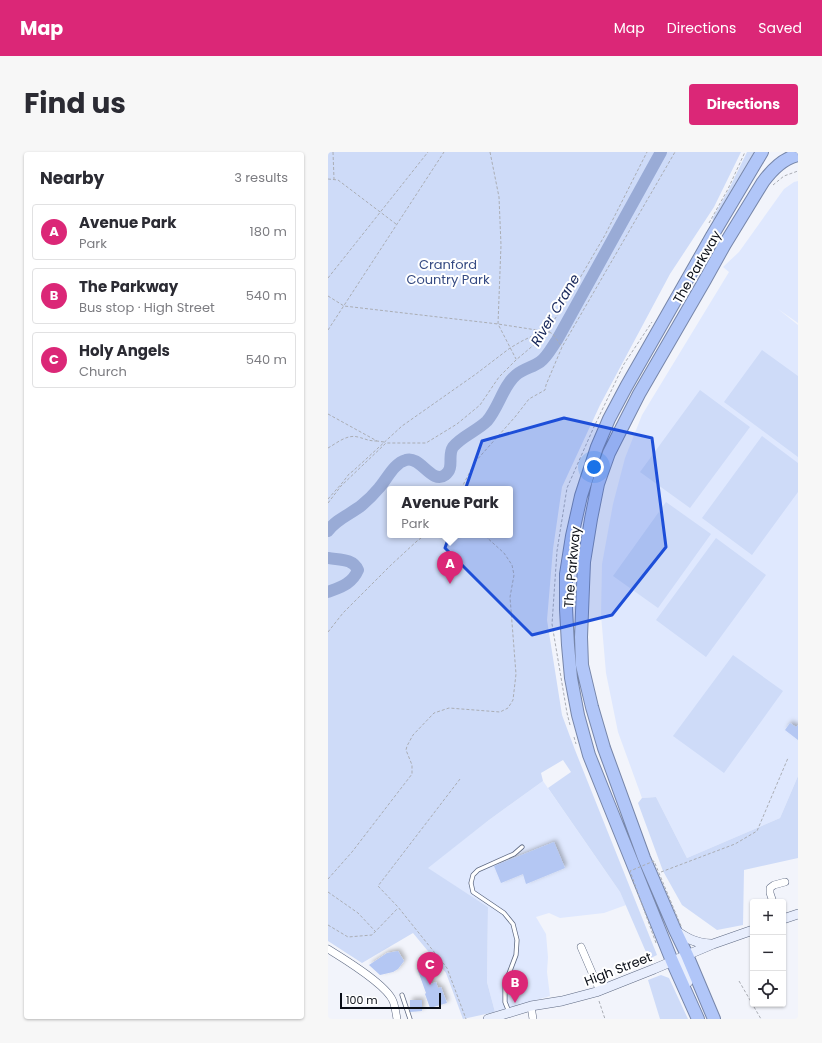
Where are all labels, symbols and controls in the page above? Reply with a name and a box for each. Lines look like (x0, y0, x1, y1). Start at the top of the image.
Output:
text: Map (20, 15, 63, 42)
text: Map (614, 18, 645, 38)
text: Directions (667, 18, 736, 38)
text: Saved (758, 18, 802, 38)
text: Find us (24, 84, 126, 123)
button: Directions (689, 84, 798, 125)
text: Nearby (40, 166, 104, 190)
text: 3 results (234, 168, 288, 187)
text: Avenue Park (79, 212, 177, 233)
text: A (49, 222, 59, 241)
text: 180 m (250, 222, 287, 241)
street label: The Parkway (668, 226, 726, 307)
text: Park (79, 234, 107, 253)
park label: Cranford Country Park (406, 255, 490, 289)
water label: River Crane (526, 270, 585, 350)
text: The Parkway (79, 276, 178, 297)
text: B (50, 286, 58, 305)
text: 540 m (246, 286, 287, 305)
text: Bus stop · High Street (79, 298, 215, 317)
text: Holy Angels (79, 340, 170, 361)
text: C (49, 350, 59, 369)
text: 540 m (246, 350, 287, 369)
text: Church (79, 362, 127, 381)
your location (584, 457, 604, 477)
popup (387, 486, 513, 538)
text: Avenue Park (401, 492, 499, 513)
text: Park (401, 514, 429, 533)
street label: The Parkway (559, 525, 585, 608)
pin: A (437, 551, 463, 584)
map controls (750, 899, 786, 1007)
button: + (750, 899, 786, 935)
button: − (750, 935, 786, 971)
street label: High Street (582, 947, 655, 991)
pin: C (417, 952, 443, 985)
pin: B (502, 970, 528, 1003)
button: locate (750, 971, 786, 1007)
scale bar (340, 991, 441, 1010)
text: 100 m (346, 992, 378, 1008)

